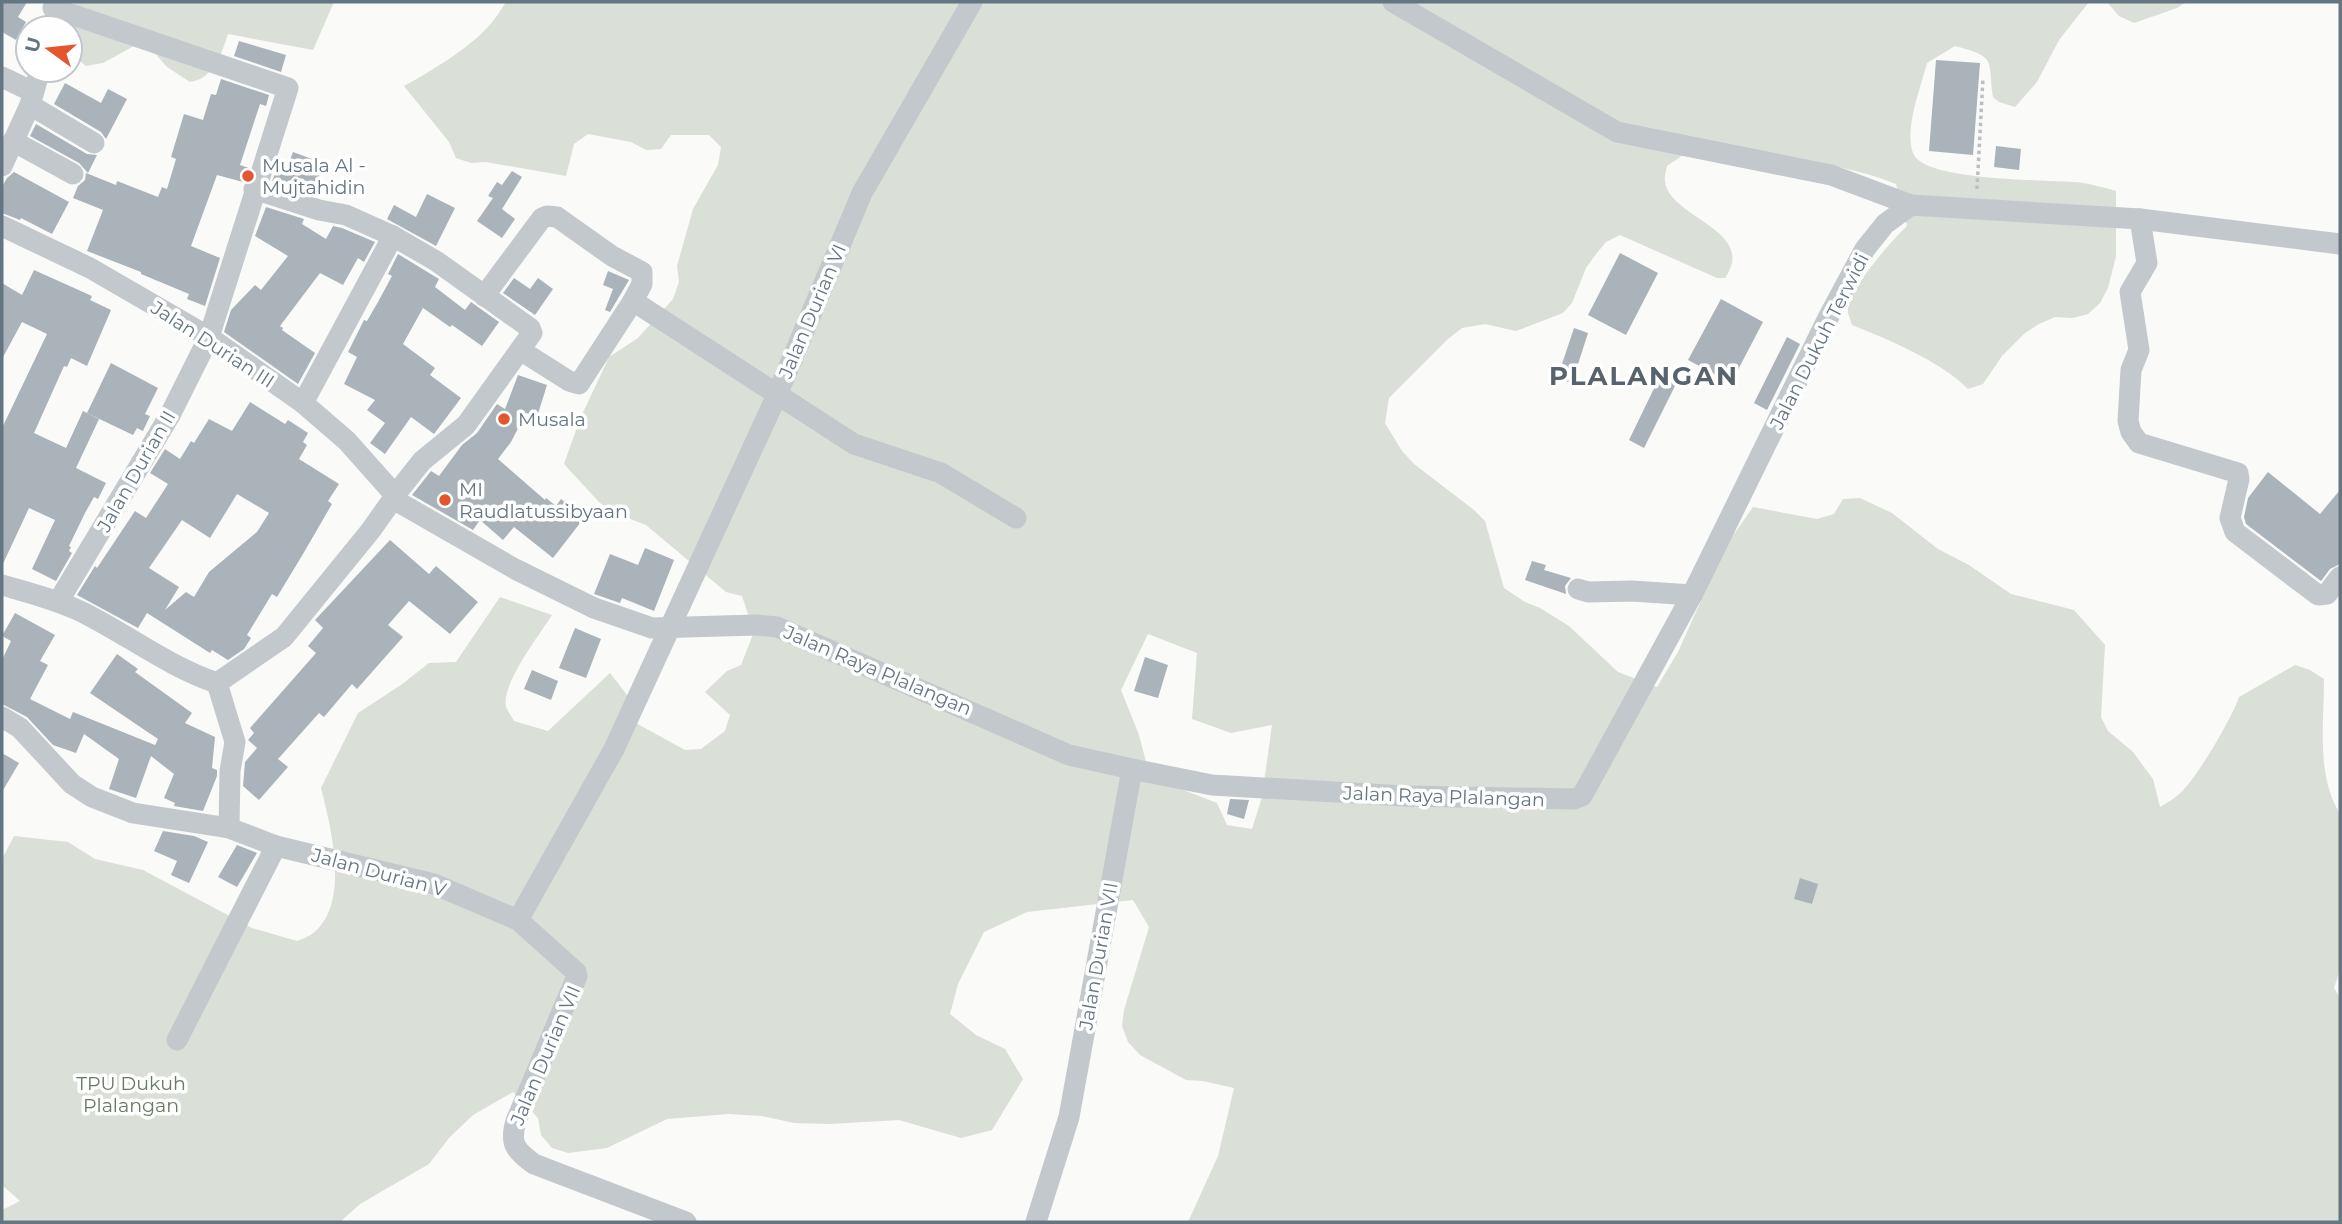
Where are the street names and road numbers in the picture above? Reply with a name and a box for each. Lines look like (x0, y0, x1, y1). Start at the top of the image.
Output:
street label: Jalan Durian VI (773, 241, 851, 383)
street label: Jalan Dukuh Terwidi (1765, 250, 1874, 434)
street label: Jalan Durian III (146, 296, 279, 393)
street label: Jalan Durian II (92, 406, 181, 537)
street label: Jalan Raya Plalangan (780, 620, 975, 720)
street label: Jalan Raya Plalangan (1342, 781, 1545, 812)
street label: Jalan Durian V (308, 843, 449, 902)
street label: Jalan Durian VII (1074, 881, 1123, 1033)
street label: Jalan Durian VII (505, 982, 585, 1129)

